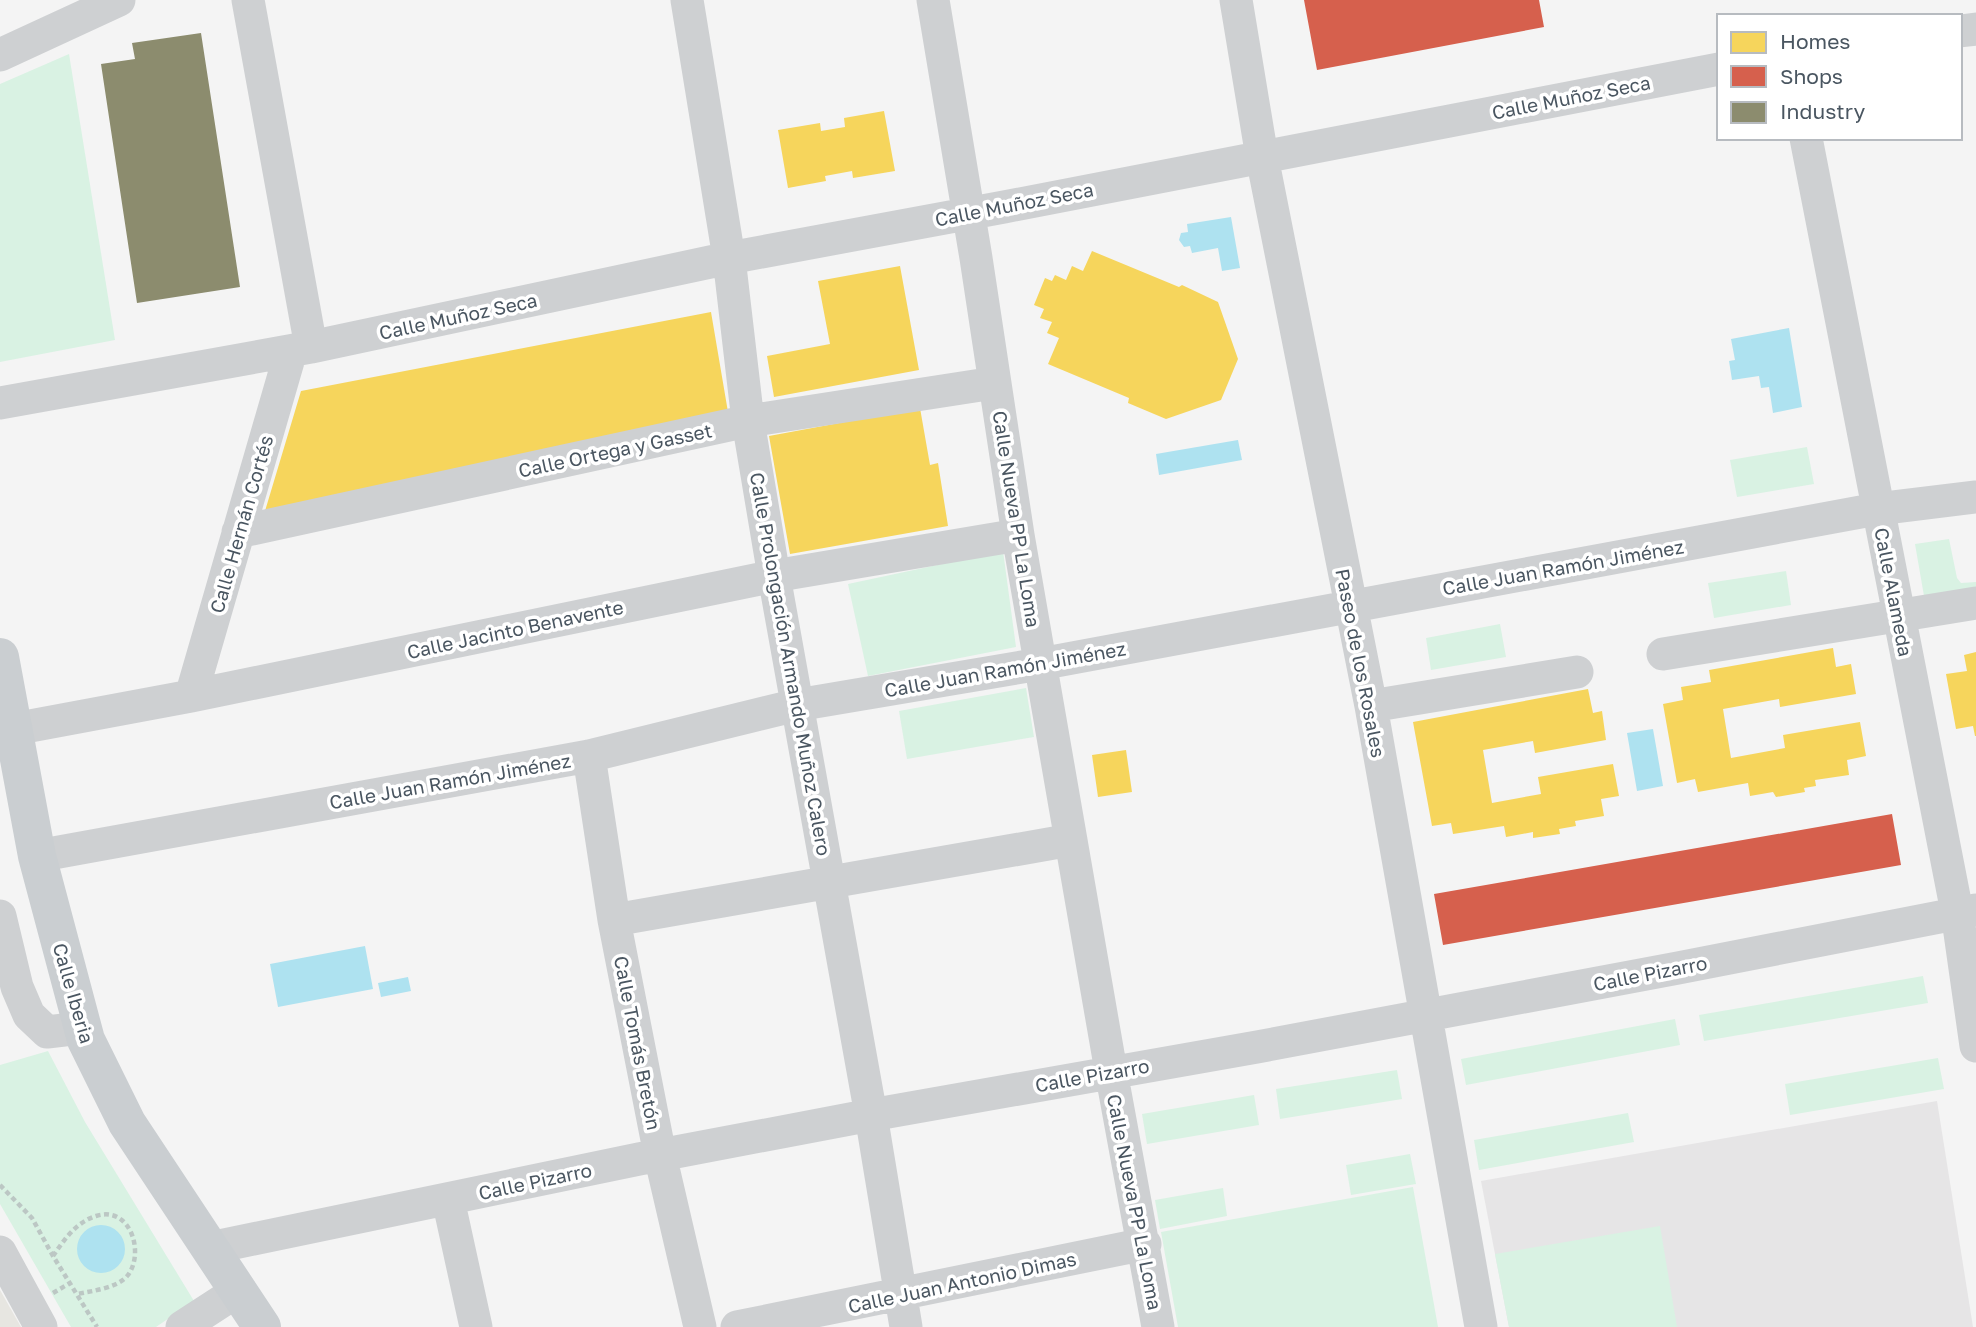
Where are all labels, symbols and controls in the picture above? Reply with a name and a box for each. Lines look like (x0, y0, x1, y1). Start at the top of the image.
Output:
legend (1717, 14, 1962, 140)
text: Homes (1780, 28, 1850, 54)
text: Shops (1780, 63, 1843, 89)
street label: Calle Muñoz Seca (1490, 70, 1652, 124)
text: Industry (1780, 98, 1865, 124)
street label: Calle Muñoz Seca (933, 177, 1095, 231)
street label: Calle Muñoz Seca (377, 288, 539, 344)
street label: Calle Nueva PP La Loma (988, 409, 1046, 629)
street label: Calle Ortega y Gasset (516, 418, 714, 482)
street label: Calle Hernán Cortés (205, 432, 277, 616)
street label: Calle Prolongación Armando Muñoz Calero (746, 471, 836, 857)
street label: Calle Alameda (1870, 526, 1918, 658)
street label: Calle Juan Ramón Jiménez (1441, 534, 1685, 600)
street label: Paseo de los Rosales (1331, 567, 1391, 759)
street label: Calle Jacinto Benavente (405, 595, 625, 663)
street label: Calle Juan Ramón Jiménez (883, 636, 1127, 702)
street label: Calle Juan Ramón Jiménez (328, 748, 572, 814)
street label: Calle Iberia (49, 940, 99, 1046)
street label: Calle Pizarro (1591, 951, 1709, 995)
street label: Calle Tomás Bretón (610, 954, 666, 1132)
street label: Calle Pizarro (1033, 1054, 1151, 1096)
street label: Calle Nueva PP La Loma (1103, 1092, 1167, 1312)
street label: Calle Pizarro (476, 1158, 594, 1204)
street label: Calle Juan Antonio Dimas (846, 1247, 1078, 1317)

